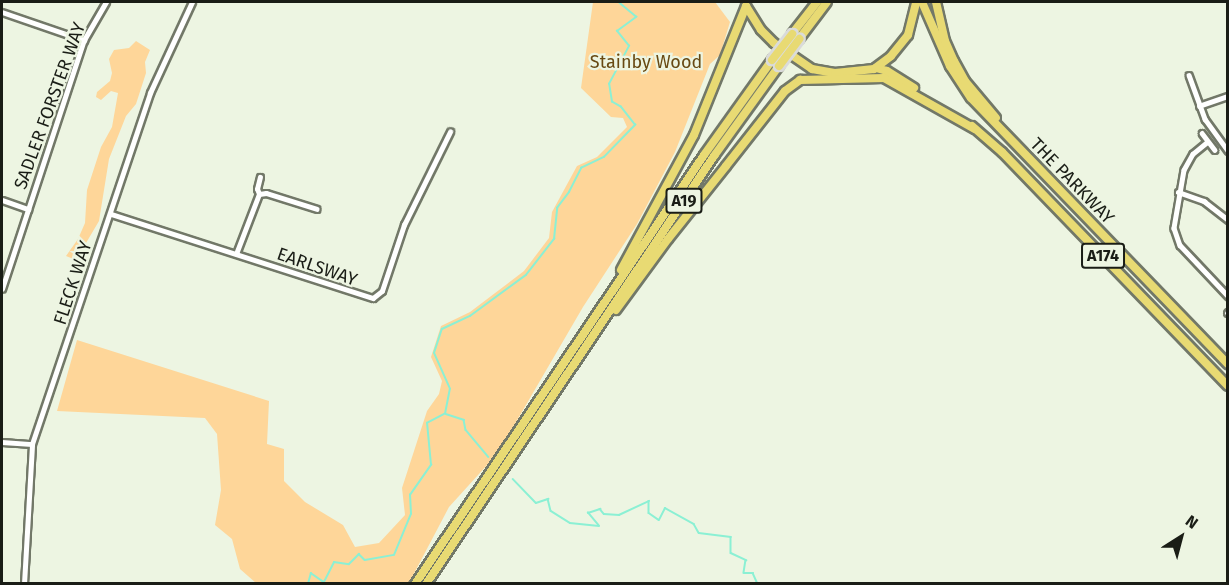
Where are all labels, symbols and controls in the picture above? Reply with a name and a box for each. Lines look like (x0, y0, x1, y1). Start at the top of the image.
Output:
street label: SADLER FORSTER WAY (10, 20, 90, 192)
park label: Stainby Wood (590, 51, 702, 73)
street label: THE PARKWAY (1026, 133, 1118, 229)
road number: A19 (664, 188, 704, 214)
street label: FLECK WAY (49, 238, 97, 328)
street label: EARLSWAY (274, 243, 360, 291)
road number: A174 (1080, 243, 1126, 269)
north arrow (1151, 507, 1211, 567)
text: N (1182, 511, 1202, 533)

